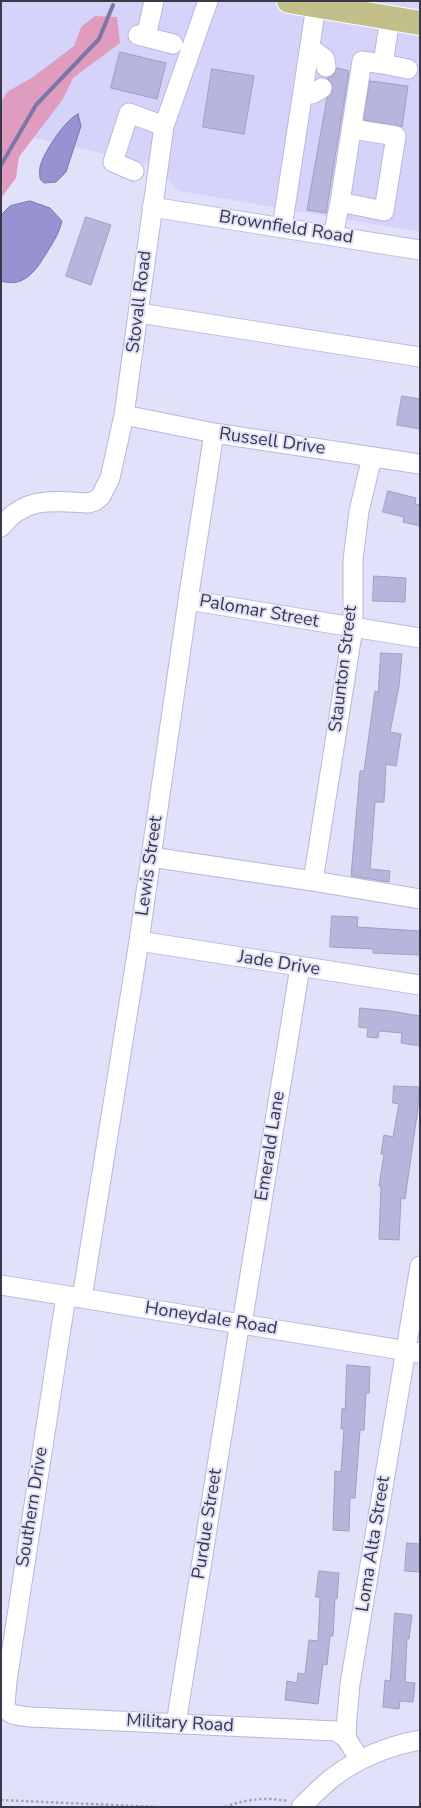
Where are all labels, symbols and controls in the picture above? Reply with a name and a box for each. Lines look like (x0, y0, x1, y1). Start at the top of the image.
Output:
street label: Brownfield Road (217, 207, 355, 249)
street label: Stovall Road (123, 250, 157, 354)
street label: Russell Drive (218, 424, 326, 460)
street label: Palomar Street (198, 591, 320, 633)
street label: Staunton Street (326, 604, 362, 734)
street label: Lewis Street (132, 815, 168, 917)
street label: Jade Drive (236, 947, 322, 981)
street label: Emerald Lane (252, 1090, 290, 1202)
street label: Honeydale Road (143, 1298, 279, 1340)
street label: Southern Drive (13, 1445, 53, 1569)
street label: Purdue Street (189, 1467, 227, 1581)
street label: Loma Alta Street (353, 1475, 395, 1613)
street label: Military Road (126, 1710, 234, 1738)

